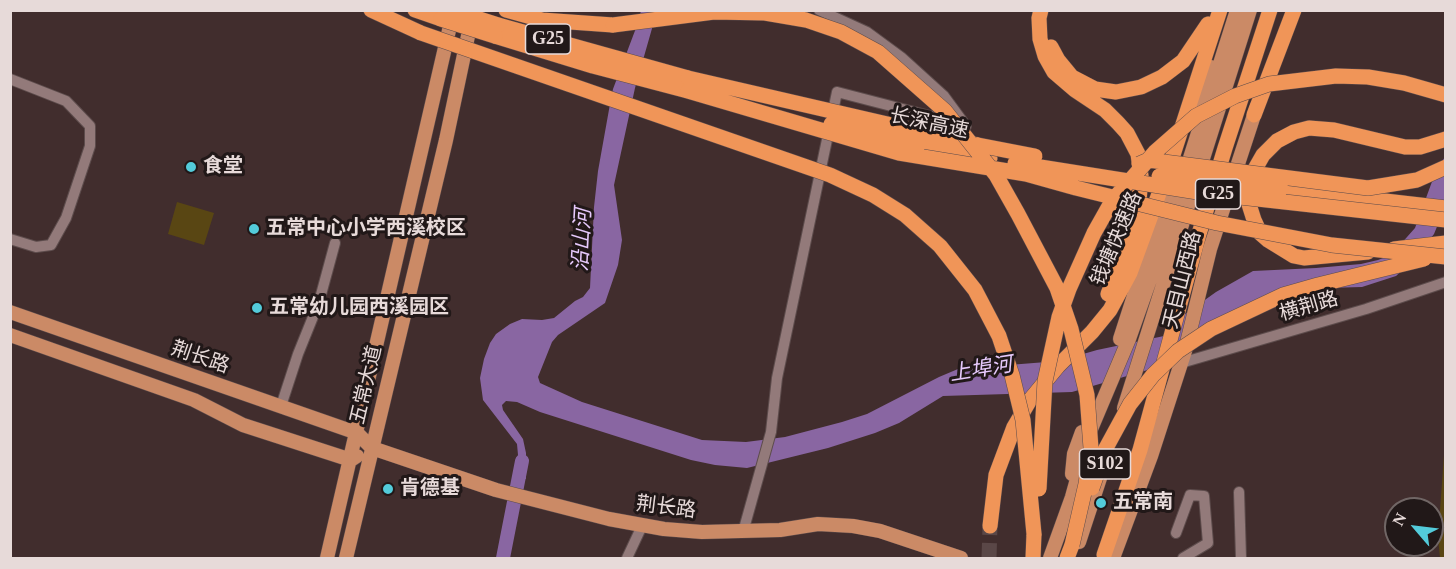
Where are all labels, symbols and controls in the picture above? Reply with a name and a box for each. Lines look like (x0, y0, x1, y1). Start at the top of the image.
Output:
road number: G25 (526, 24, 570, 54)
street label: 长深高速 (887, 104, 971, 144)
place label: 食堂 (203, 155, 243, 179)
marker: 食堂 (184, 160, 198, 174)
road number: G25 (1196, 179, 1240, 209)
street label: 钱塘快速路 (1086, 188, 1148, 290)
water label: 沿山河 (569, 208, 597, 272)
place label: 五常中心小学西溪校区 (266, 217, 466, 241)
marker: 五常中心小学西溪校区 (247, 222, 261, 236)
street label: 天目山西路 (1159, 229, 1207, 331)
street label: 横荆路 (1277, 287, 1341, 327)
place label: 五常幼儿园西溪园区 (269, 296, 449, 320)
marker: 五常幼儿园西溪园区 (250, 301, 264, 315)
street label: 荆长路 (168, 337, 232, 379)
street label: 五常大道 (346, 343, 388, 427)
water label: 上埠河 (948, 353, 1014, 387)
road number: S102 (1080, 449, 1130, 479)
place label: 肯德基 (400, 477, 460, 501)
marker: 肯德基 (381, 482, 395, 496)
place label: 五常南 (1113, 491, 1173, 515)
street label: 荆长路 (635, 492, 697, 524)
marker: 五常南 (1094, 496, 1108, 510)
north arrow (1384, 497, 1444, 557)
text: N (1389, 510, 1410, 528)

